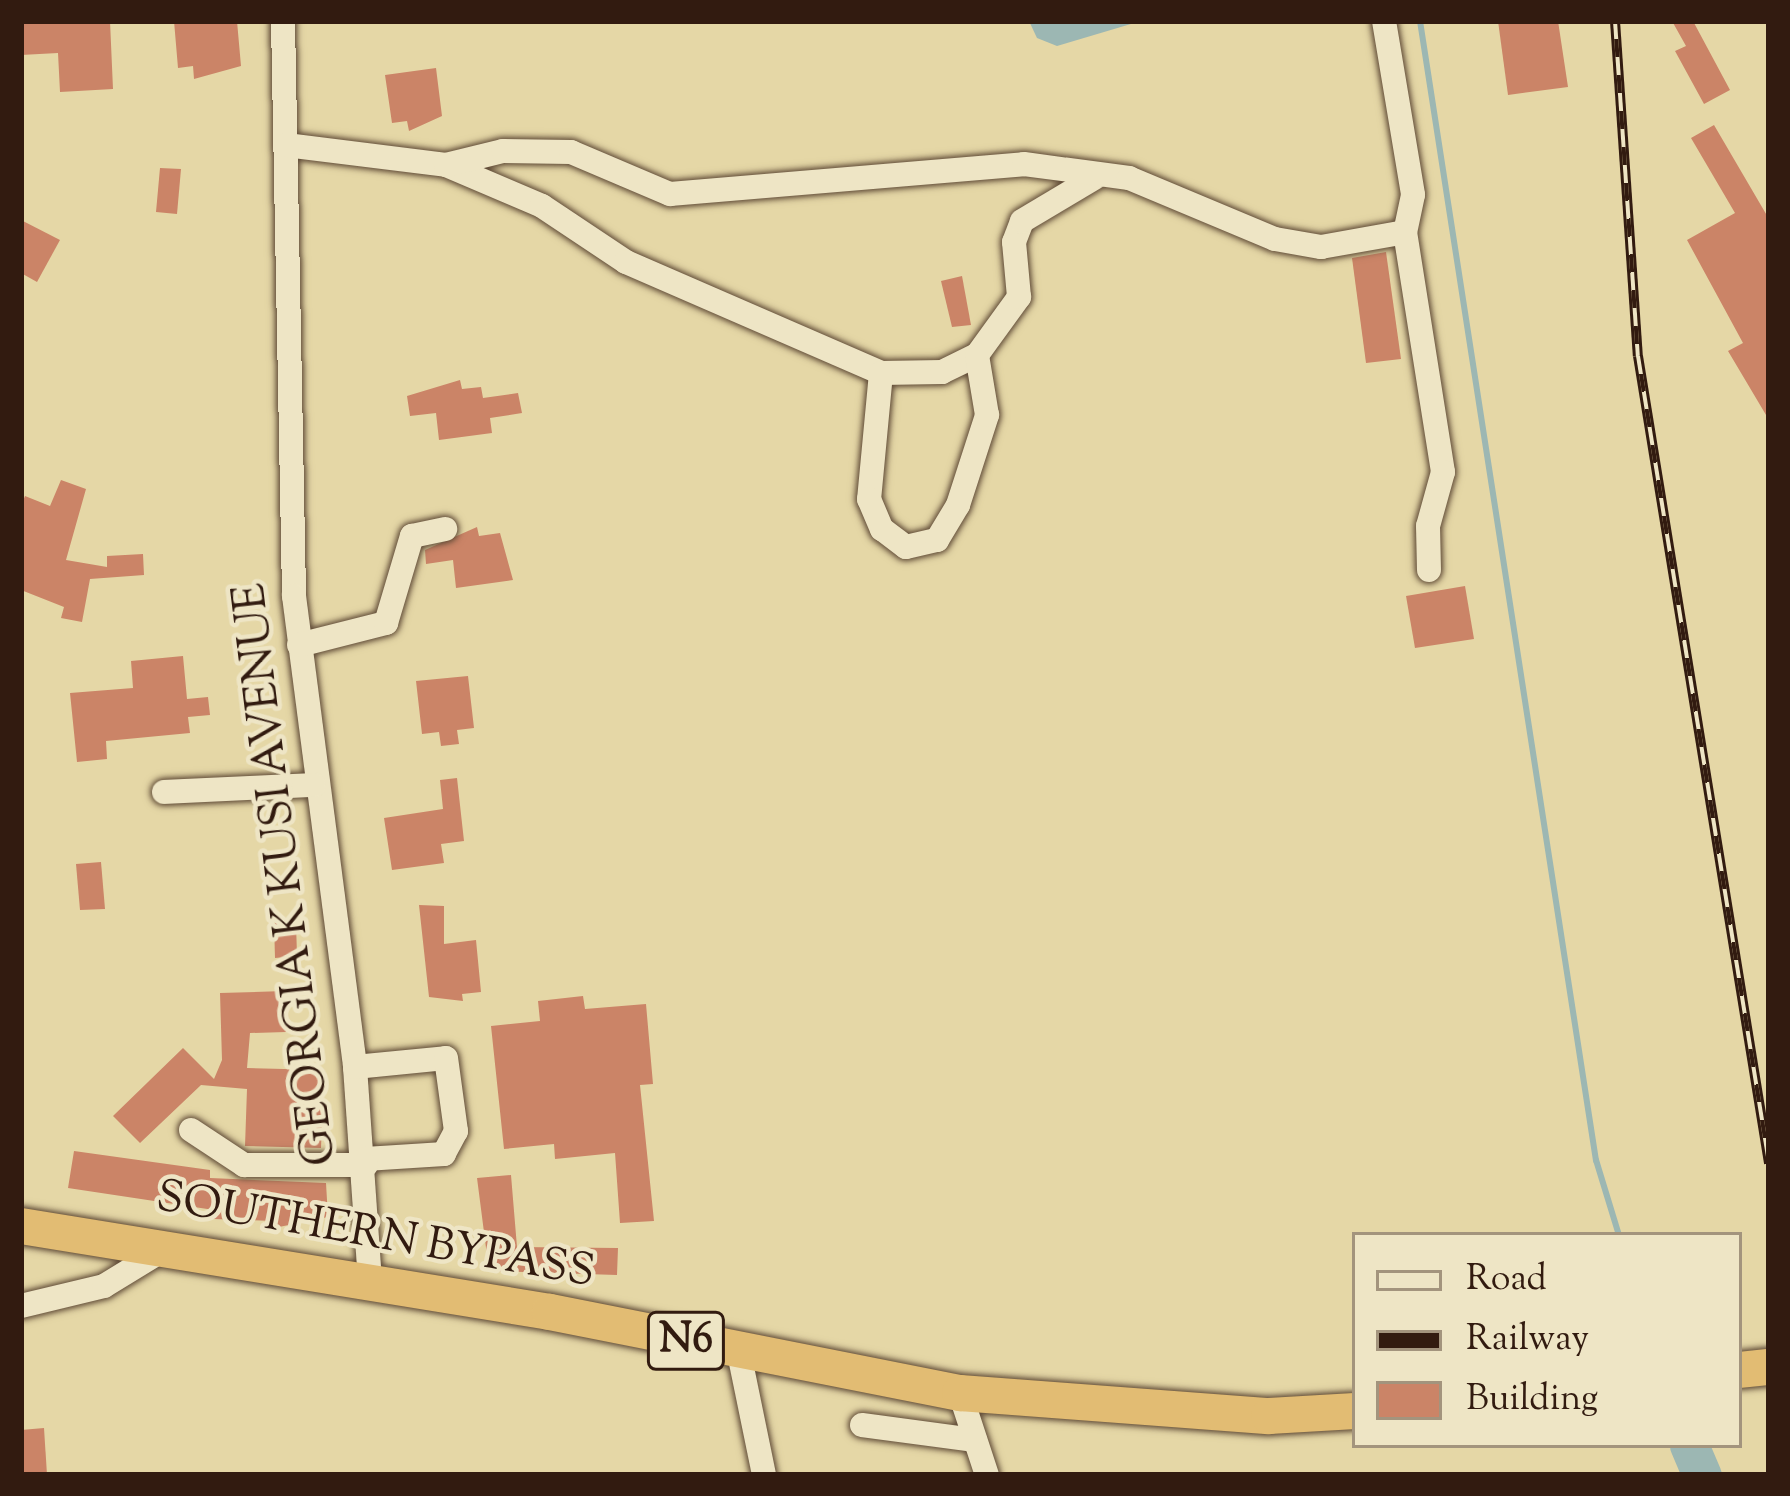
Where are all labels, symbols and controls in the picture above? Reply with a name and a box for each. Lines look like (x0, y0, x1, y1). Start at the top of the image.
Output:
street label: GEORGIA K KUSI AVENUE (225, 580, 351, 1168)
street label: SOUTHERN BYPASS (152, 1172, 598, 1302)
legend (1352, 1232, 1742, 1448)
text: Road (1466, 1254, 1547, 1306)
road number: N6 (644, 1305, 728, 1377)
text: Railway (1466, 1314, 1589, 1366)
text: Building (1466, 1374, 1598, 1426)

